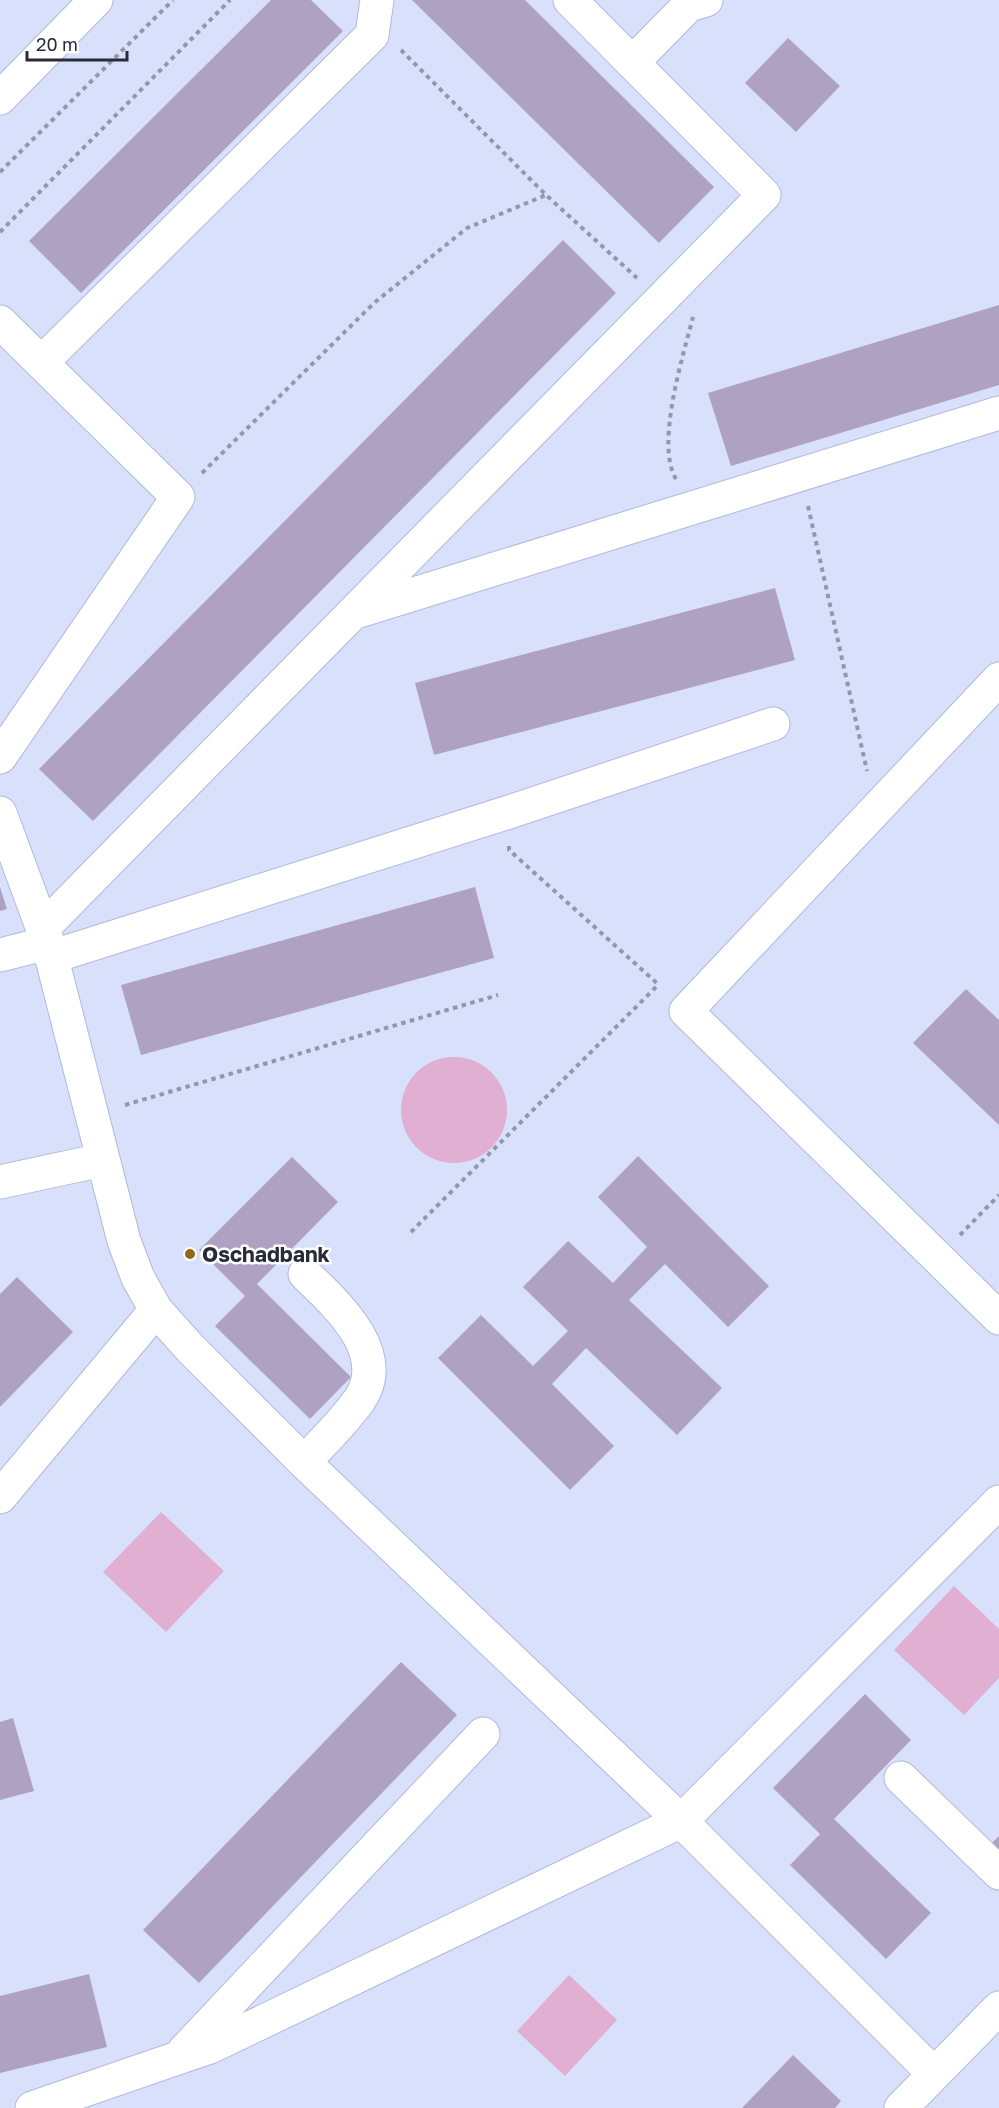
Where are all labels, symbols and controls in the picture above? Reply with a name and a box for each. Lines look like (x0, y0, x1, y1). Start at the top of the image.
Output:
scale bar (27, 24, 128, 62)
text: 20 m (36, 33, 78, 55)
place label: Oschadbank (202, 1241, 330, 1267)
marker: Oschadbank (183, 1247, 197, 1261)

